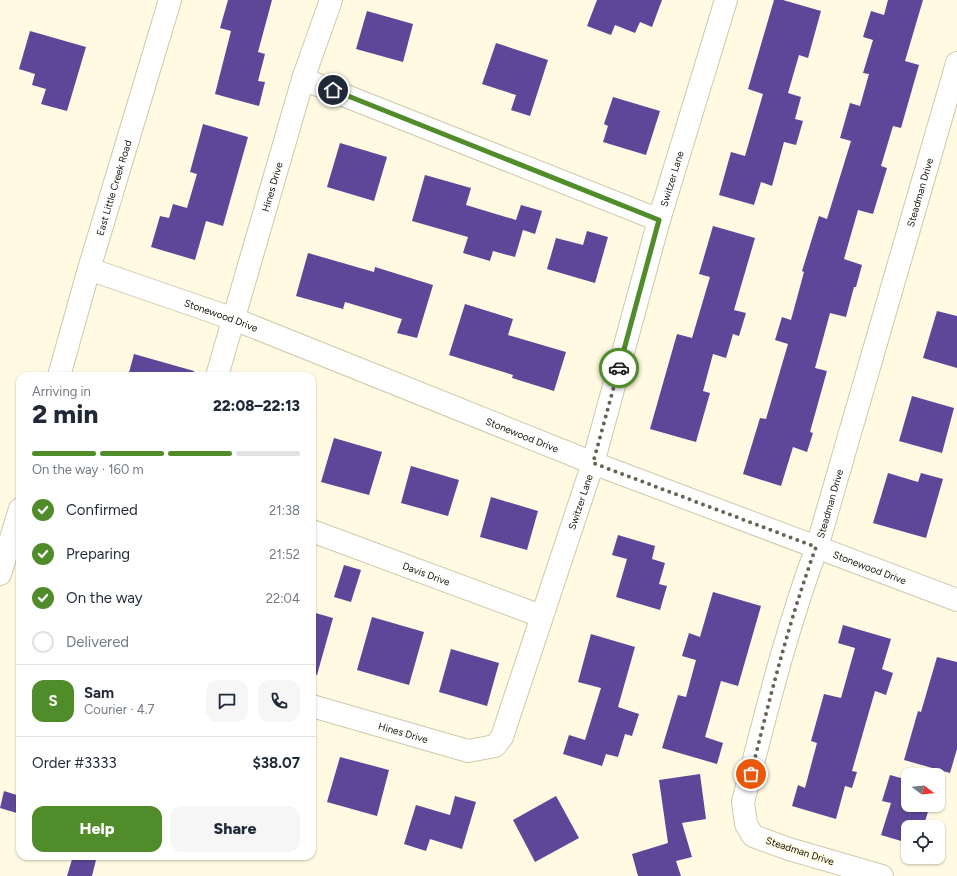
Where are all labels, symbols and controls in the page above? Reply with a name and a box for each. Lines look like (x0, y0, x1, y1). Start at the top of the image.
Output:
pin (316, 73, 350, 107)
icon: home (322, 79, 344, 101)
street label: East Little Creek Road (93, 138, 134, 237)
street label: Switzer Lane (657, 149, 686, 208)
street label: Steadman Drive (903, 156, 936, 228)
street label: Hines Drive (258, 160, 285, 213)
street label: Stonewood Drive (183, 296, 260, 335)
courier (599, 348, 639, 388)
icon: car (608, 357, 630, 379)
text: Arriving in (32, 384, 91, 399)
text: 22:08–22:13 (213, 397, 300, 415)
text: 2 min (32, 398, 98, 430)
street label: Stonewood Drive (484, 414, 561, 455)
text: On the way · 160 m (32, 462, 144, 477)
street label: Steadman Drive (813, 467, 846, 540)
street label: Switzer Lane (565, 472, 596, 531)
icon: check (32, 499, 54, 521)
text: Confirmed (66, 501, 138, 519)
text: 21:38 (269, 503, 300, 518)
icon: check (32, 543, 54, 565)
text: Preparing (66, 545, 130, 563)
text: 21:52 (269, 547, 300, 562)
street label: Stonewood Drive (831, 547, 909, 587)
street label: Davis Drive (401, 559, 452, 588)
icon: check (32, 587, 54, 609)
text: On the way (66, 589, 143, 607)
text: 22:04 (266, 591, 300, 606)
text: Delivered (66, 633, 129, 651)
button: chat (206, 680, 248, 722)
button: phone (258, 680, 300, 722)
text: Sam (84, 684, 114, 702)
text: S (48, 692, 58, 710)
text: Courier · 4.7 (84, 702, 155, 717)
street label: Hines Drive (377, 719, 430, 746)
text: Order #3333 (32, 754, 117, 772)
text: $38.07 (252, 754, 300, 772)
pin (734, 757, 768, 791)
icon: bag (740, 763, 762, 785)
north arrow (901, 768, 945, 812)
map controls (901, 768, 945, 864)
button: Help (32, 806, 162, 852)
button: Share (170, 806, 300, 852)
button: locate (901, 820, 945, 864)
street label: Steadman Drive (764, 834, 836, 868)

